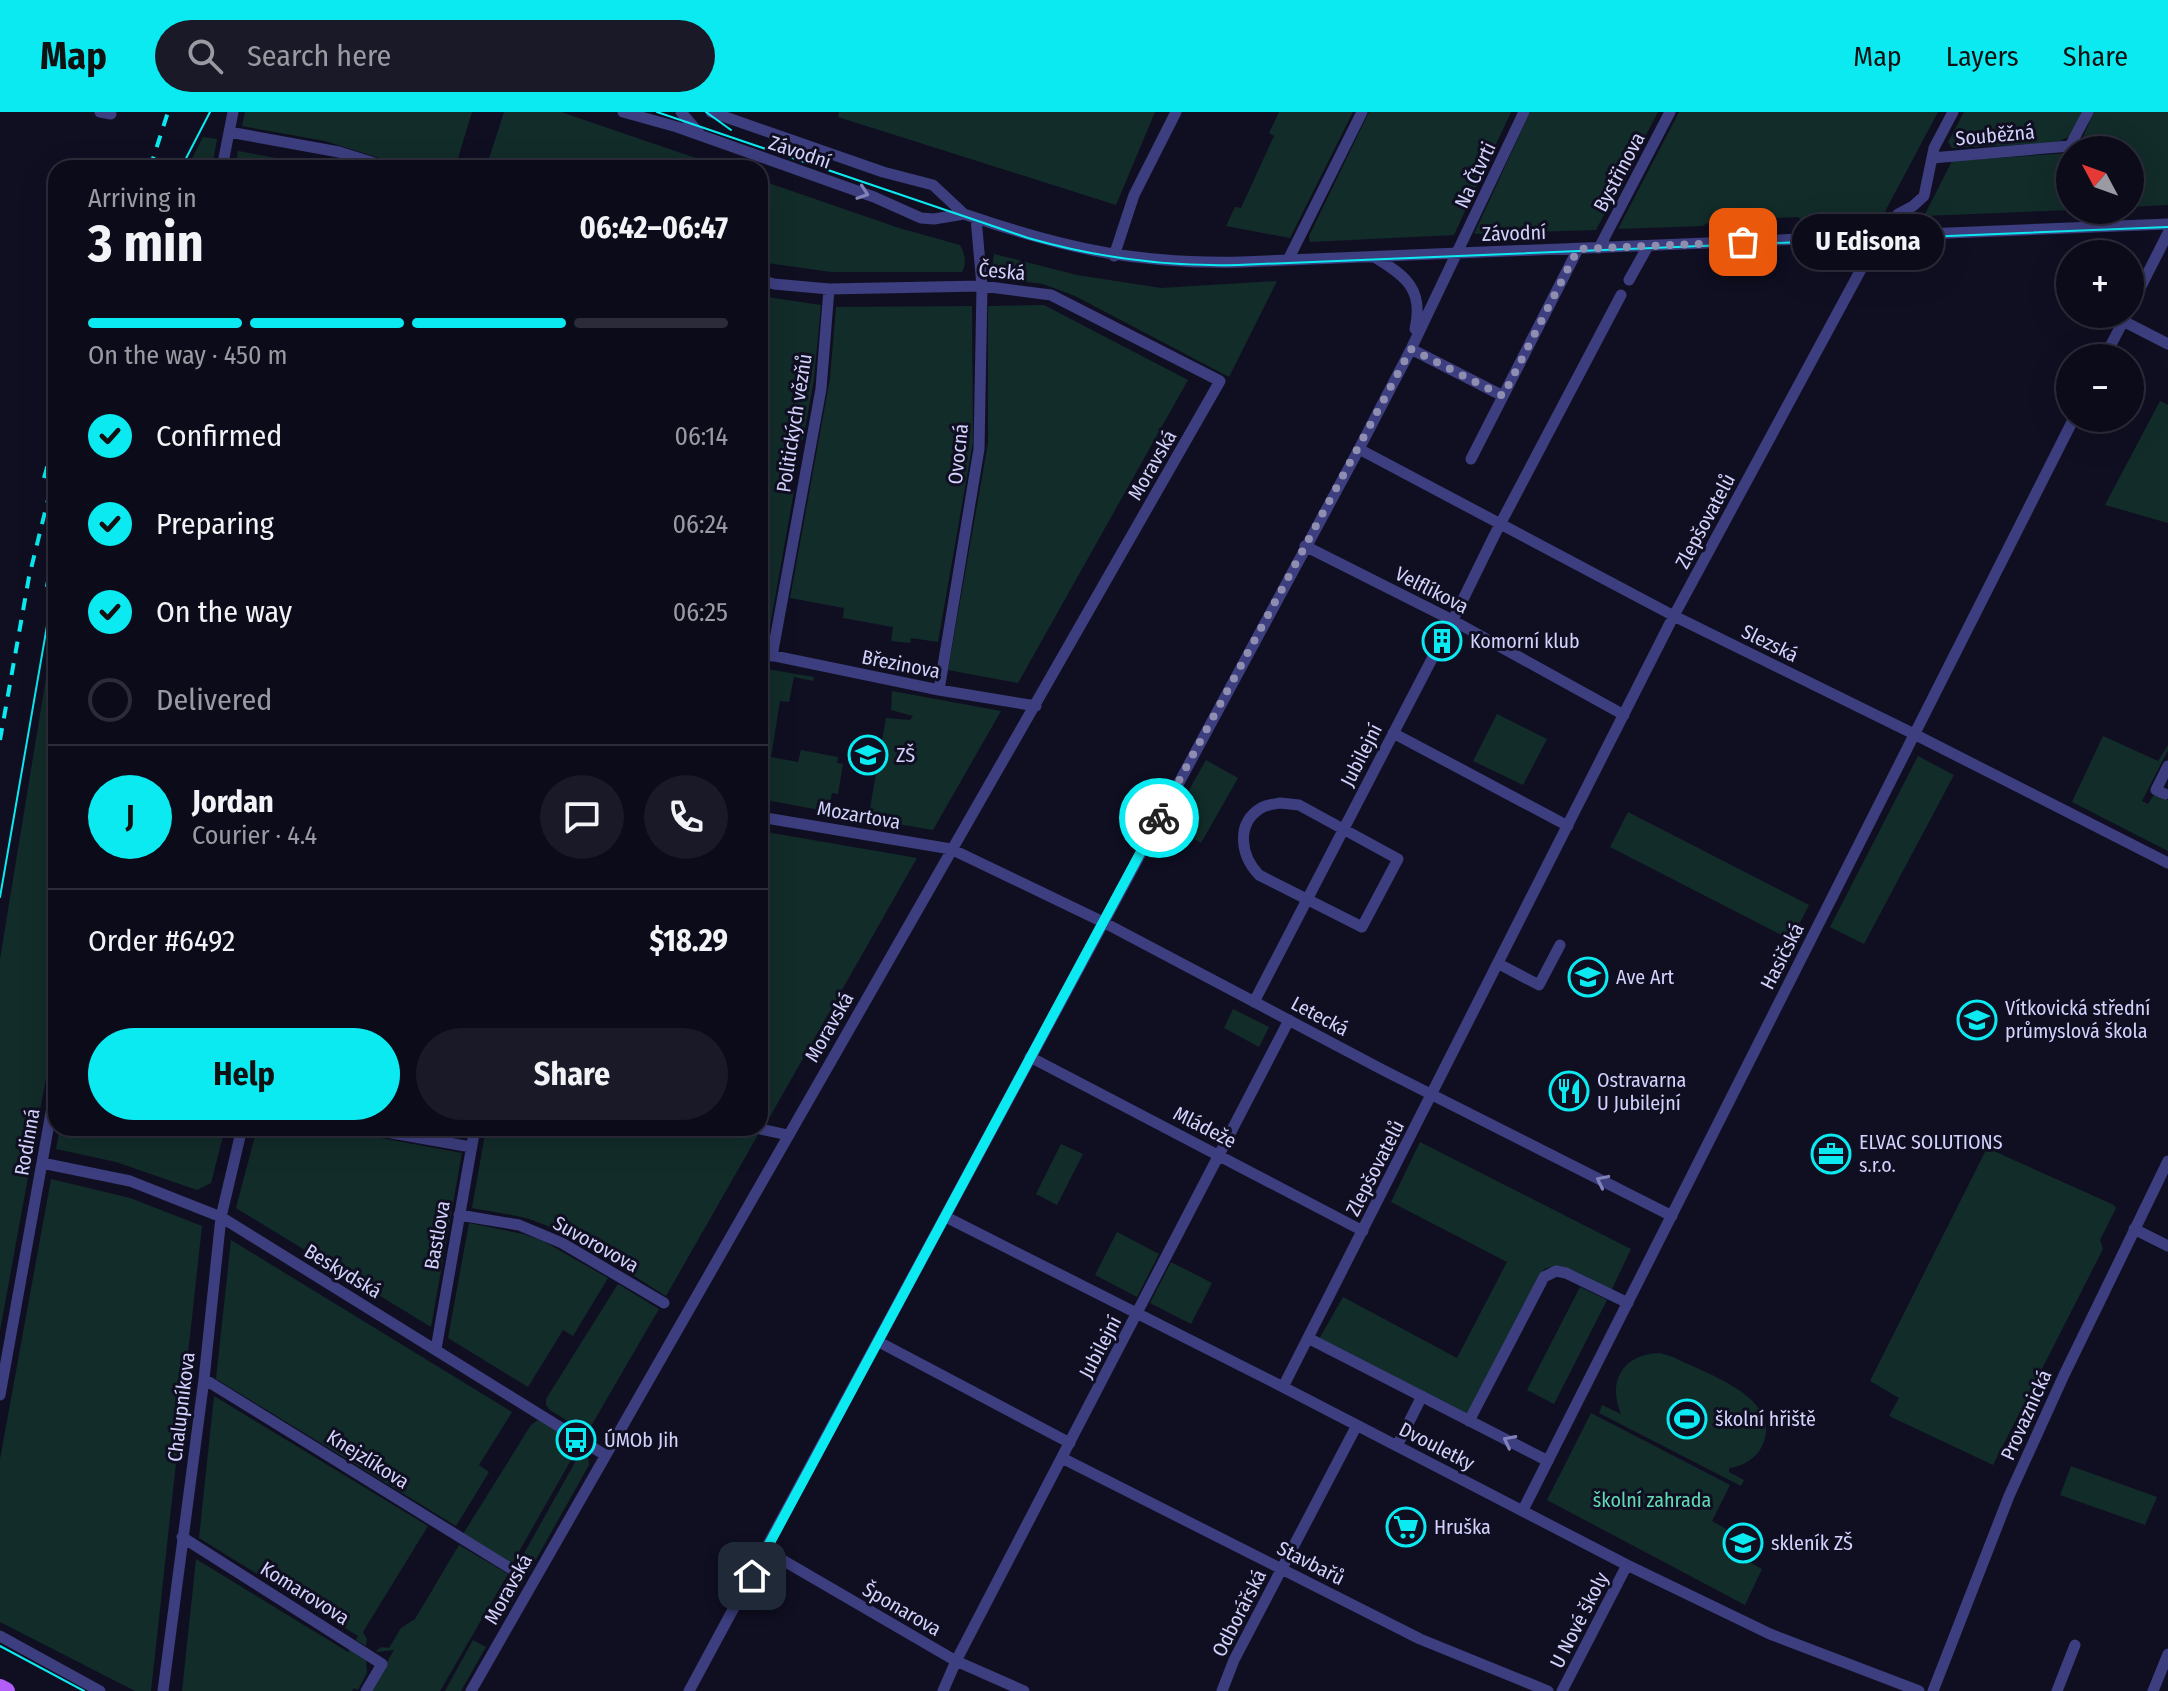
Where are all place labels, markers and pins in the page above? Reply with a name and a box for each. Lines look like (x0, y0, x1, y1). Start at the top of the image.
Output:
pin (1709, 208, 1777, 276)
callout: U Edisona (1791, 214, 1943, 270)
building icon: Komorní klub (1421, 620, 1463, 662)
place label: Komorní klub (1470, 629, 1580, 653)
school or university icon: ZŠ (847, 734, 889, 776)
place label: ZŠ (896, 743, 915, 767)
school or university icon: Ave Art (1567, 956, 1609, 998)
place label: Ave Art (1616, 965, 1674, 989)
place label: Vítkovická střední průmyslová škola (2005, 996, 2150, 1043)
school or university icon: Vítkovická střední průmyslová škola (1956, 999, 1998, 1041)
place label: Ostravarna U Jubilejní (1597, 1068, 1686, 1115)
restaurant icon: Ostravarna U Jubilejní (1548, 1070, 1590, 1112)
place label: ELVAC SOLUTIONS s.r.o. (1859, 1130, 2003, 1177)
office icon: ELVAC SOLUTIONS s.r.o. (1810, 1133, 1852, 1175)
sports icon: školní hřiště (1666, 1398, 1708, 1440)
place label: školní hřiště (1715, 1407, 1816, 1431)
bus stop icon: ÚMOb Jih (555, 1419, 597, 1461)
place label: ÚMOb Jih (604, 1428, 679, 1452)
supermarket icon: Hruška (1385, 1506, 1427, 1548)
place label: Hruška (1434, 1515, 1491, 1539)
school or university icon: skleník ZŠ (1722, 1522, 1764, 1564)
place label: skleník ZŠ (1771, 1531, 1853, 1555)
pin (718, 1542, 786, 1610)

